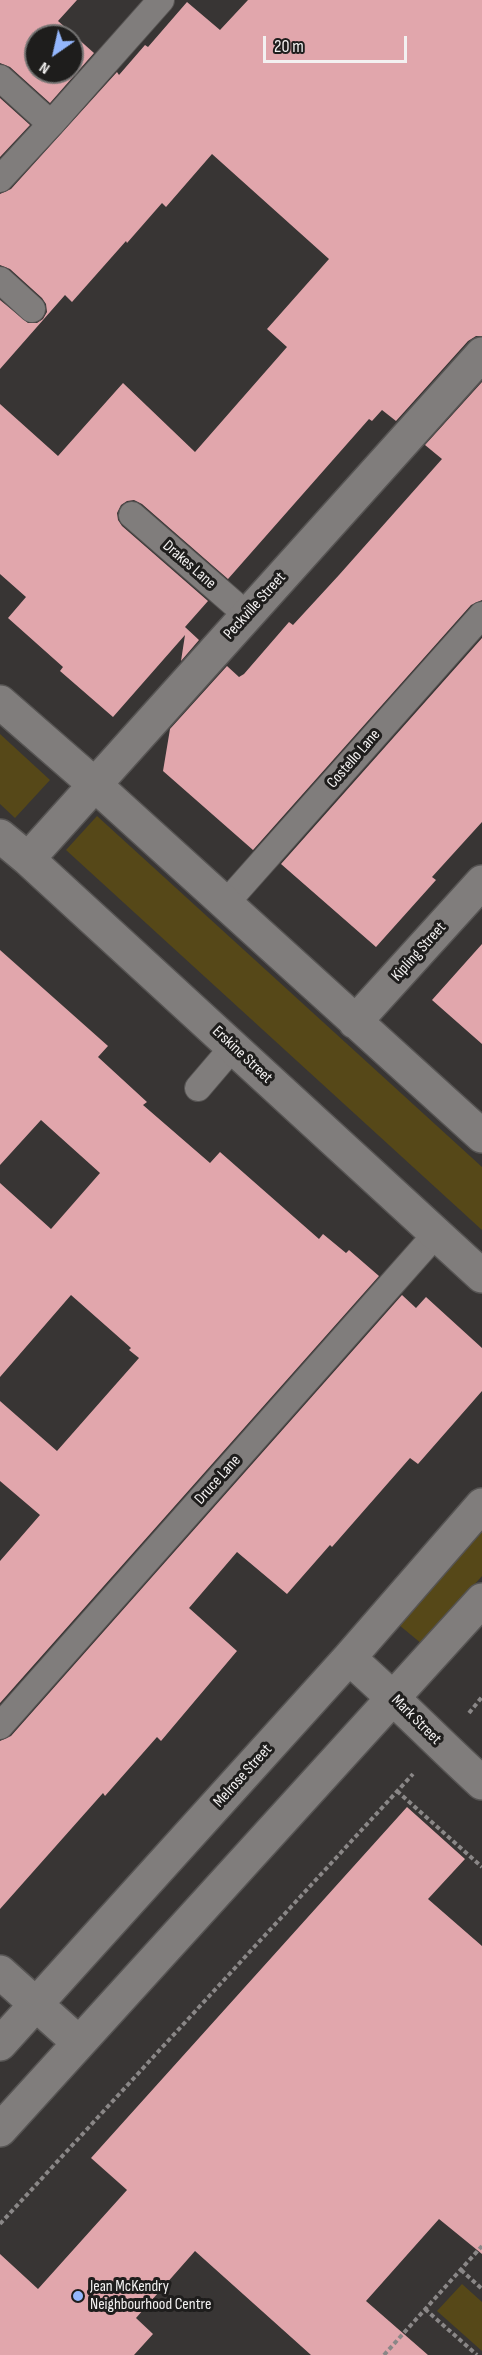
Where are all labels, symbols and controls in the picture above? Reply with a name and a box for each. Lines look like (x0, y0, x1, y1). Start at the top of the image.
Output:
north arrow (24, 24, 84, 84)
scale bar (266, 24, 410, 62)
text: 20 m (274, 36, 304, 57)
text: N (36, 57, 54, 78)
street label: Drakes Lane (158, 537, 220, 593)
street label: Peckville Street (220, 569, 290, 643)
street label: Costello Lane (323, 726, 385, 792)
street label: Kipling Street (388, 919, 450, 985)
street label: Erskine Street (208, 1022, 276, 1088)
street label: Druce Lane (191, 1451, 245, 1509)
street label: Mark Street (387, 1691, 445, 1749)
street label: Melrose Street (210, 1740, 276, 1812)
place label: Jean McKendry Neighbourhood Centre (90, 2277, 211, 2315)
marker: Jean McKendry Neighbourhood Centre (71, 2289, 85, 2303)

